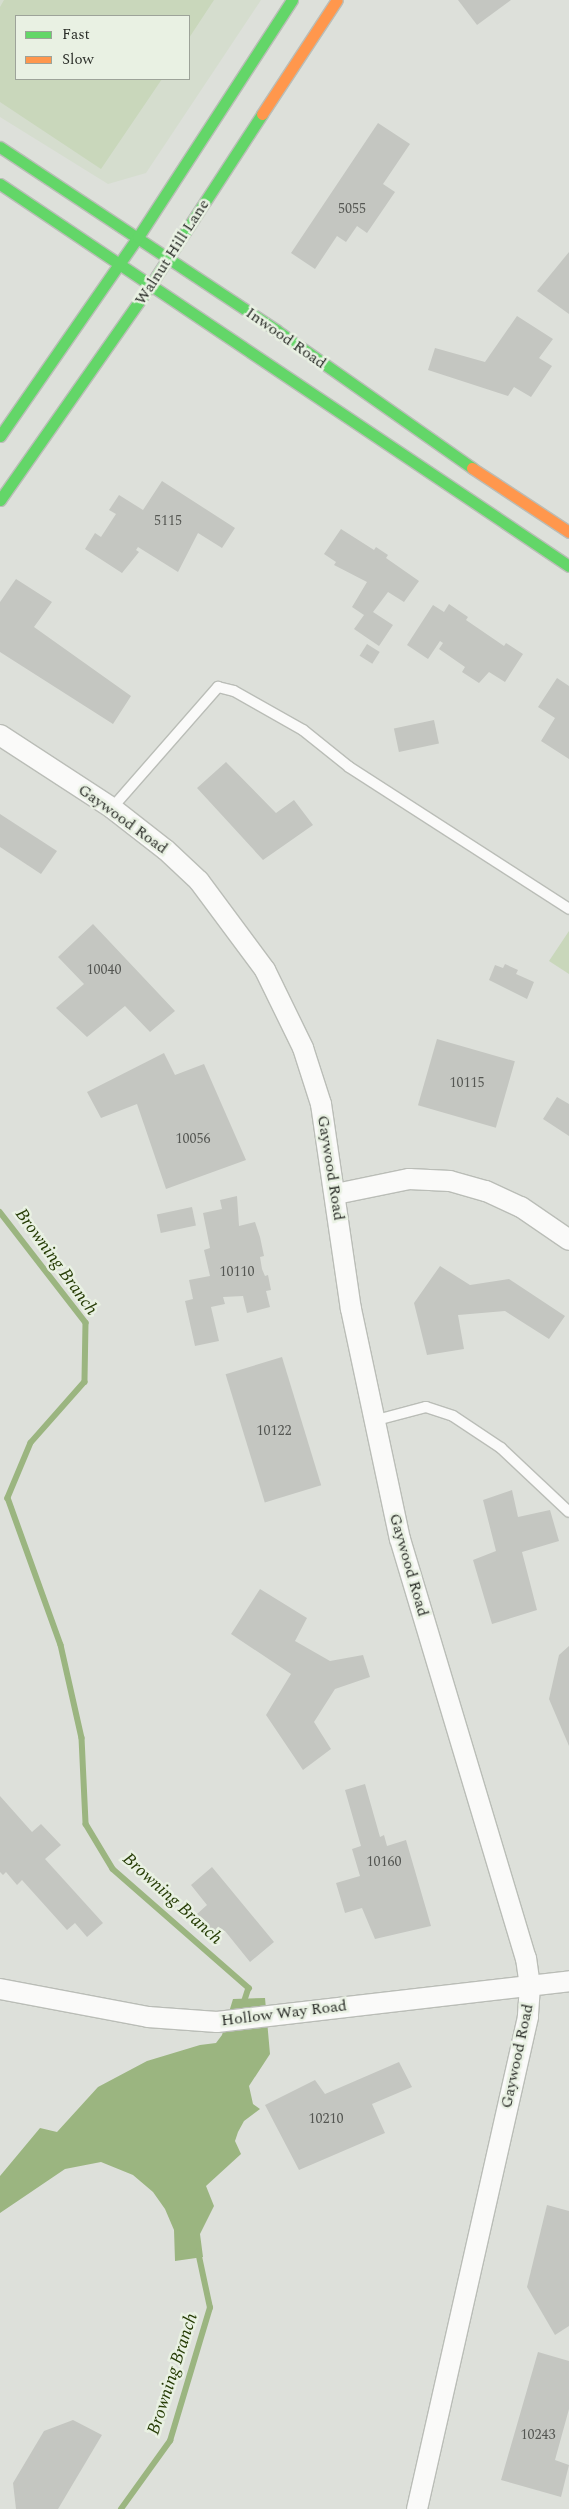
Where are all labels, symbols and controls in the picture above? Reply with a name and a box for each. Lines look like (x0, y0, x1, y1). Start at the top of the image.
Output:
legend (15, 15, 190, 80)
text: Fast (62, 23, 90, 46)
text: Slow (62, 48, 94, 71)
street label: Walnut Hill Lane (131, 196, 213, 308)
house number: 5055 (338, 201, 366, 217)
street label: Inwood Road (242, 303, 330, 373)
house number: 5115 (154, 513, 182, 529)
street label: Gaywood Road (74, 780, 172, 858)
house number: 10040 (87, 962, 121, 978)
house number: 10115 (450, 1075, 484, 1091)
street label: Gaywood Road (313, 1114, 349, 1222)
house number: 10056 (176, 1131, 210, 1147)
water label: Browning Branch (10, 1204, 102, 1320)
house number: 10110 (220, 1264, 254, 1280)
house number: 10122 (257, 1423, 291, 1439)
street label: Gaywood Road (385, 1511, 433, 1619)
water label: Browning Branch (118, 1849, 226, 1949)
house number: 10160 (367, 1854, 401, 1870)
street label: Hollow Way Road (220, 1996, 348, 2030)
street label: Gaywood Road (497, 2002, 537, 2110)
house number: 10210 (309, 2111, 343, 2127)
water label: Browning Branch (143, 2310, 203, 2438)
house number: 10243 (521, 2427, 555, 2443)

